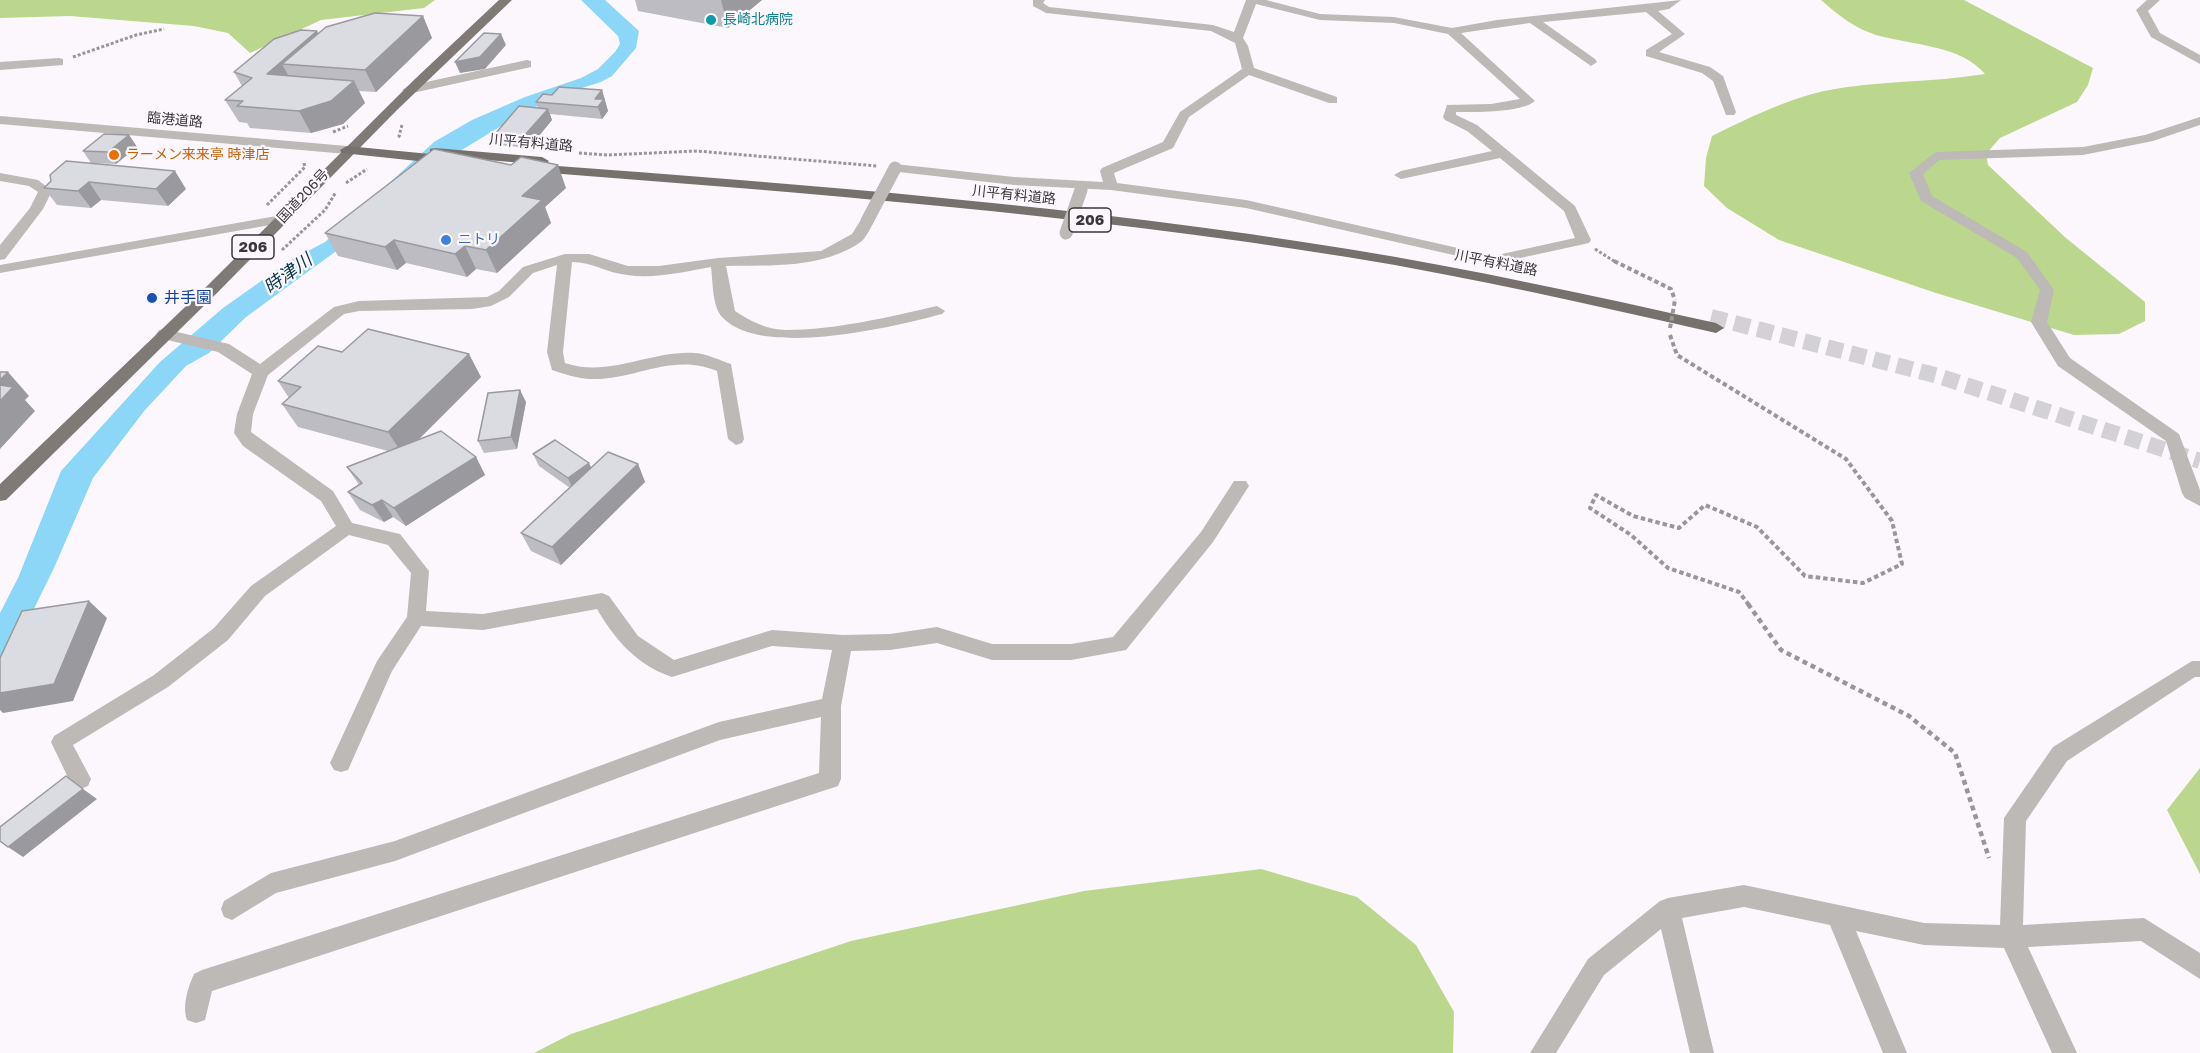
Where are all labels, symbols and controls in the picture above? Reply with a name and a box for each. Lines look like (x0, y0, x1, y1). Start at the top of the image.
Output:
place label: 長崎北病院 (723, 12, 793, 28)
marker: 長崎北病院 (704, 13, 718, 27)
street label: 臨港道路 (146, 109, 204, 131)
street label: 川平有料道路 (488, 131, 574, 155)
place label: ラーメン来来亭 時津店 (126, 147, 269, 163)
marker: ラーメン来来亭 時津店 (107, 148, 121, 162)
street label: 国道206号 (274, 166, 332, 226)
street label: 川平有料道路 (971, 182, 1057, 208)
road number: 206 (1069, 208, 1111, 232)
place label: ニトリ (458, 232, 500, 248)
marker: ニトリ (439, 233, 453, 247)
road number: 206 (232, 235, 274, 259)
street label: 川平有料道路 (1453, 247, 1539, 279)
water label: 時津川 (260, 249, 316, 299)
place label: 井手園 (164, 288, 212, 308)
marker: 井手園 (145, 291, 159, 305)

